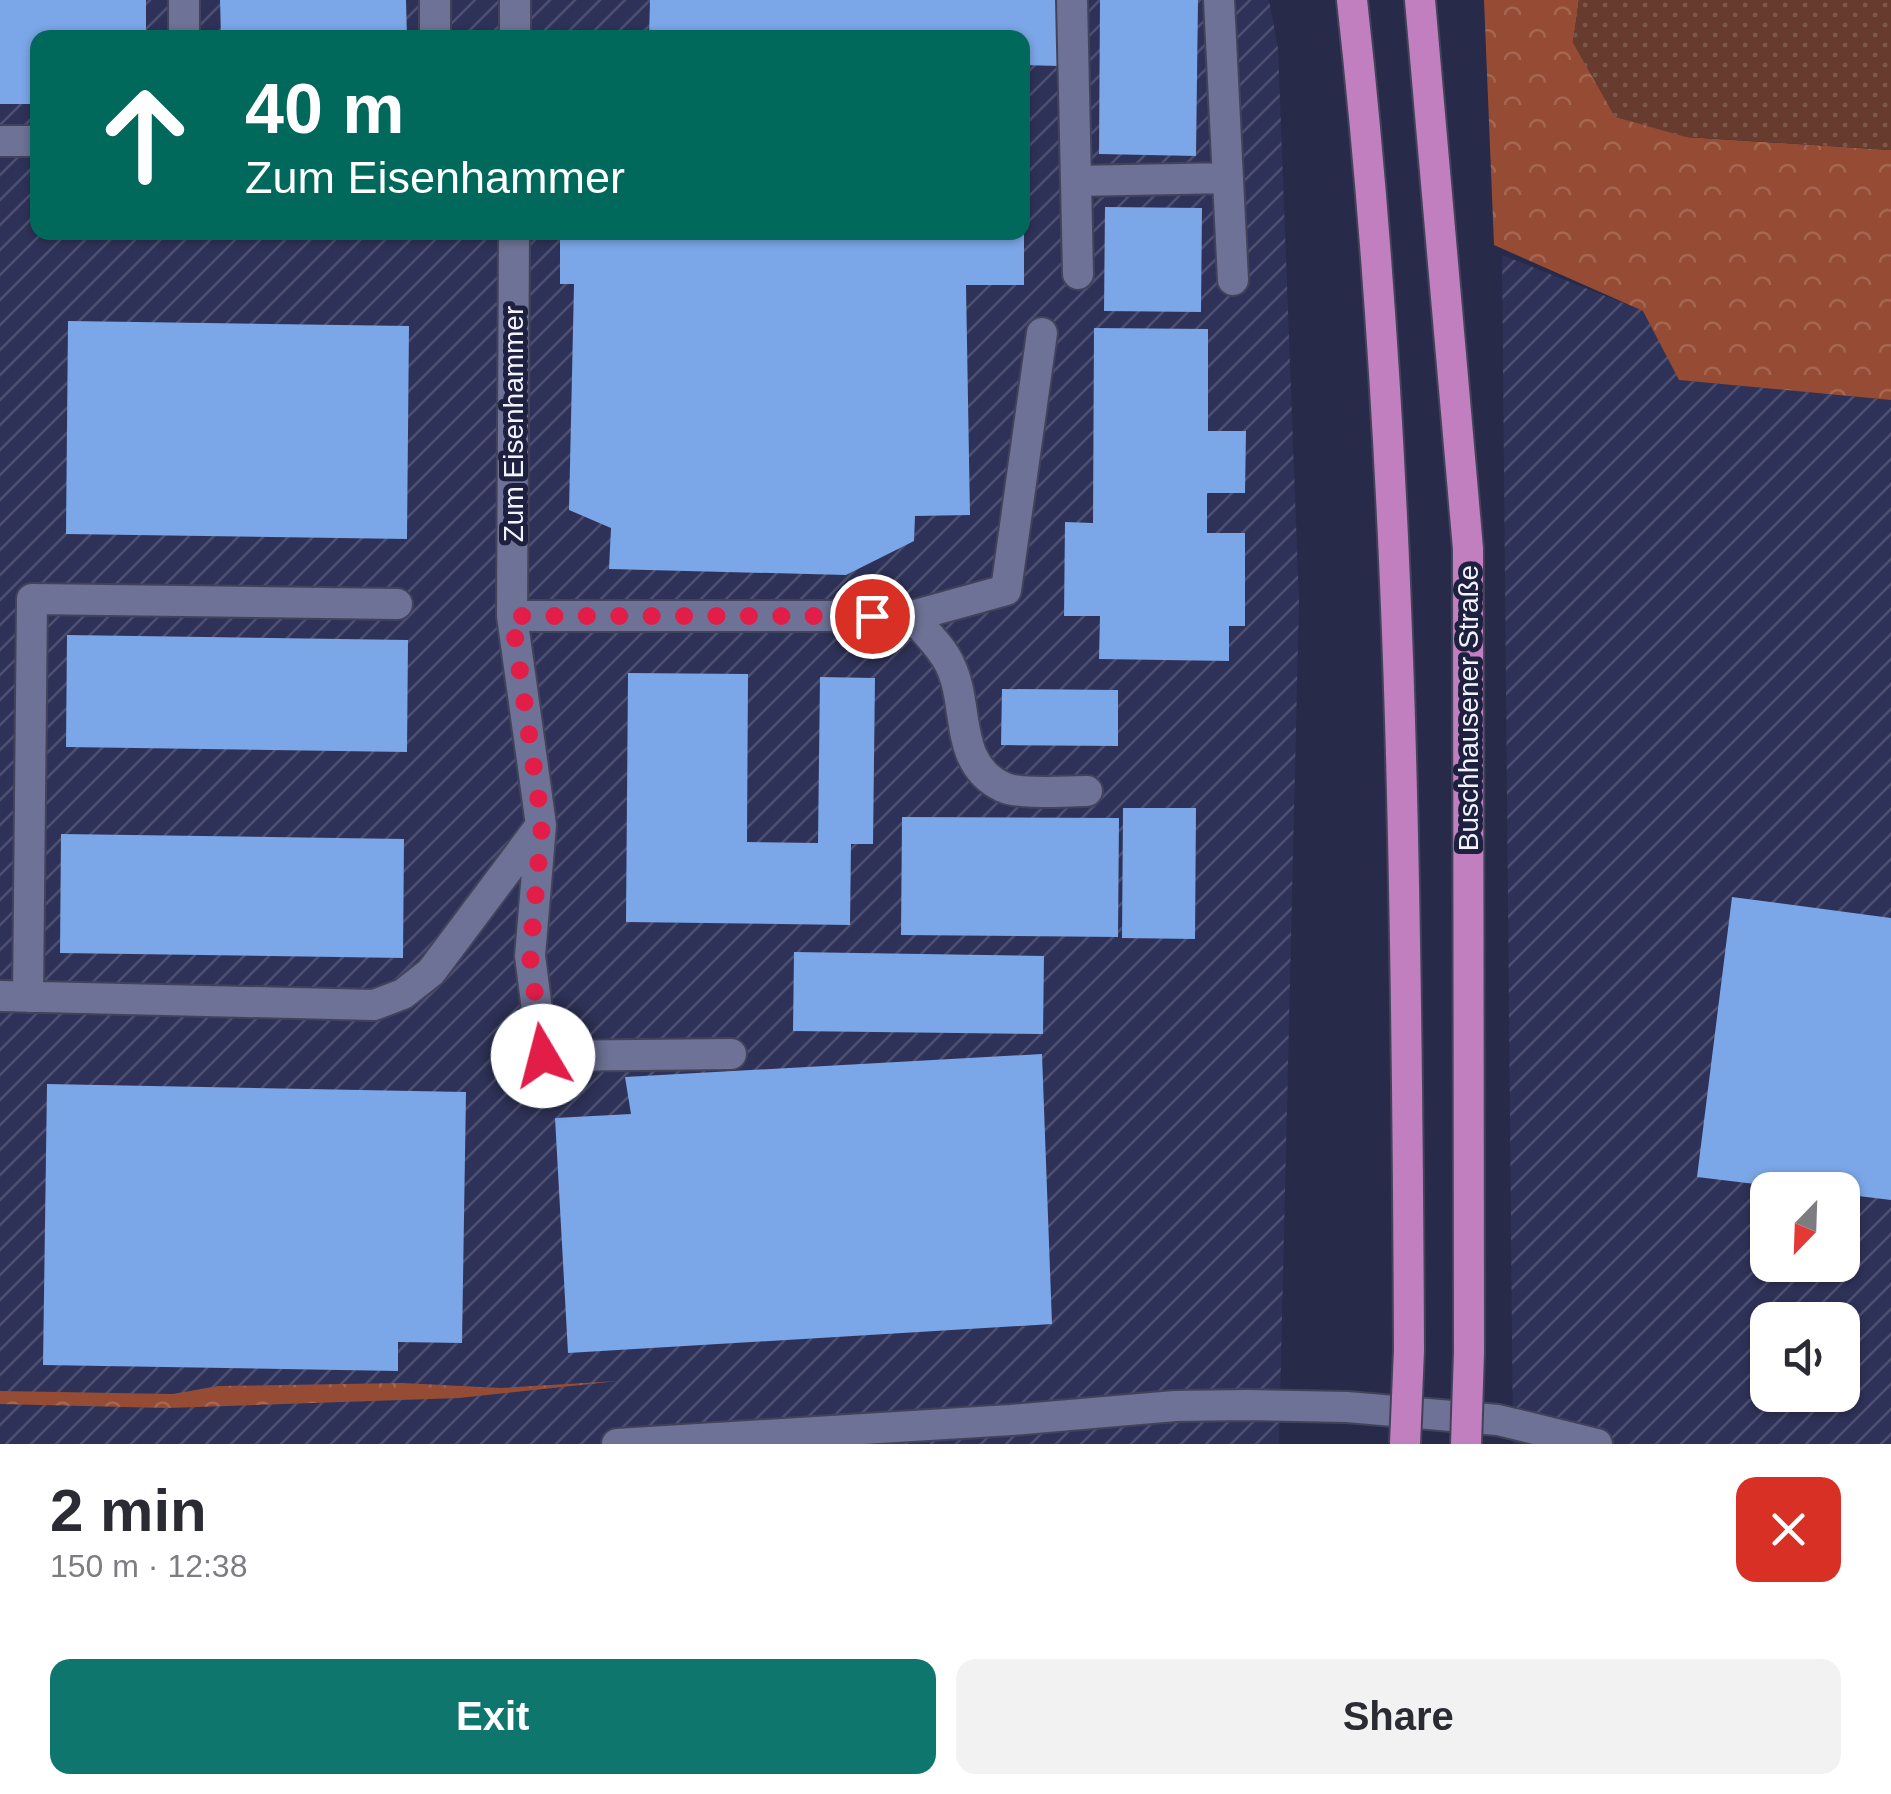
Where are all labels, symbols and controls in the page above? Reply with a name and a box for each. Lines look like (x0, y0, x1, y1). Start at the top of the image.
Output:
icon: ahead (80, 70, 210, 200)
text: 40 m (245, 70, 405, 148)
text: Zum Eisenhammer (245, 152, 625, 203)
street label: Zum Eisenhammer (498, 306, 529, 542)
street label: Buschhausener Straße (1453, 565, 1484, 851)
pin (830, 574, 915, 659)
icon: arrive (845, 589, 900, 644)
position arrow (491, 1004, 595, 1108)
north arrow (1750, 1172, 1860, 1282)
map controls (1750, 1172, 1860, 1412)
button: sound (1750, 1302, 1860, 1412)
text: 2 min (50, 1477, 207, 1544)
button: close (1736, 1477, 1841, 1582)
text: 150 m · 12:38 (50, 1548, 247, 1584)
button: Exit (50, 1659, 936, 1774)
button: Share (956, 1659, 1841, 1774)

